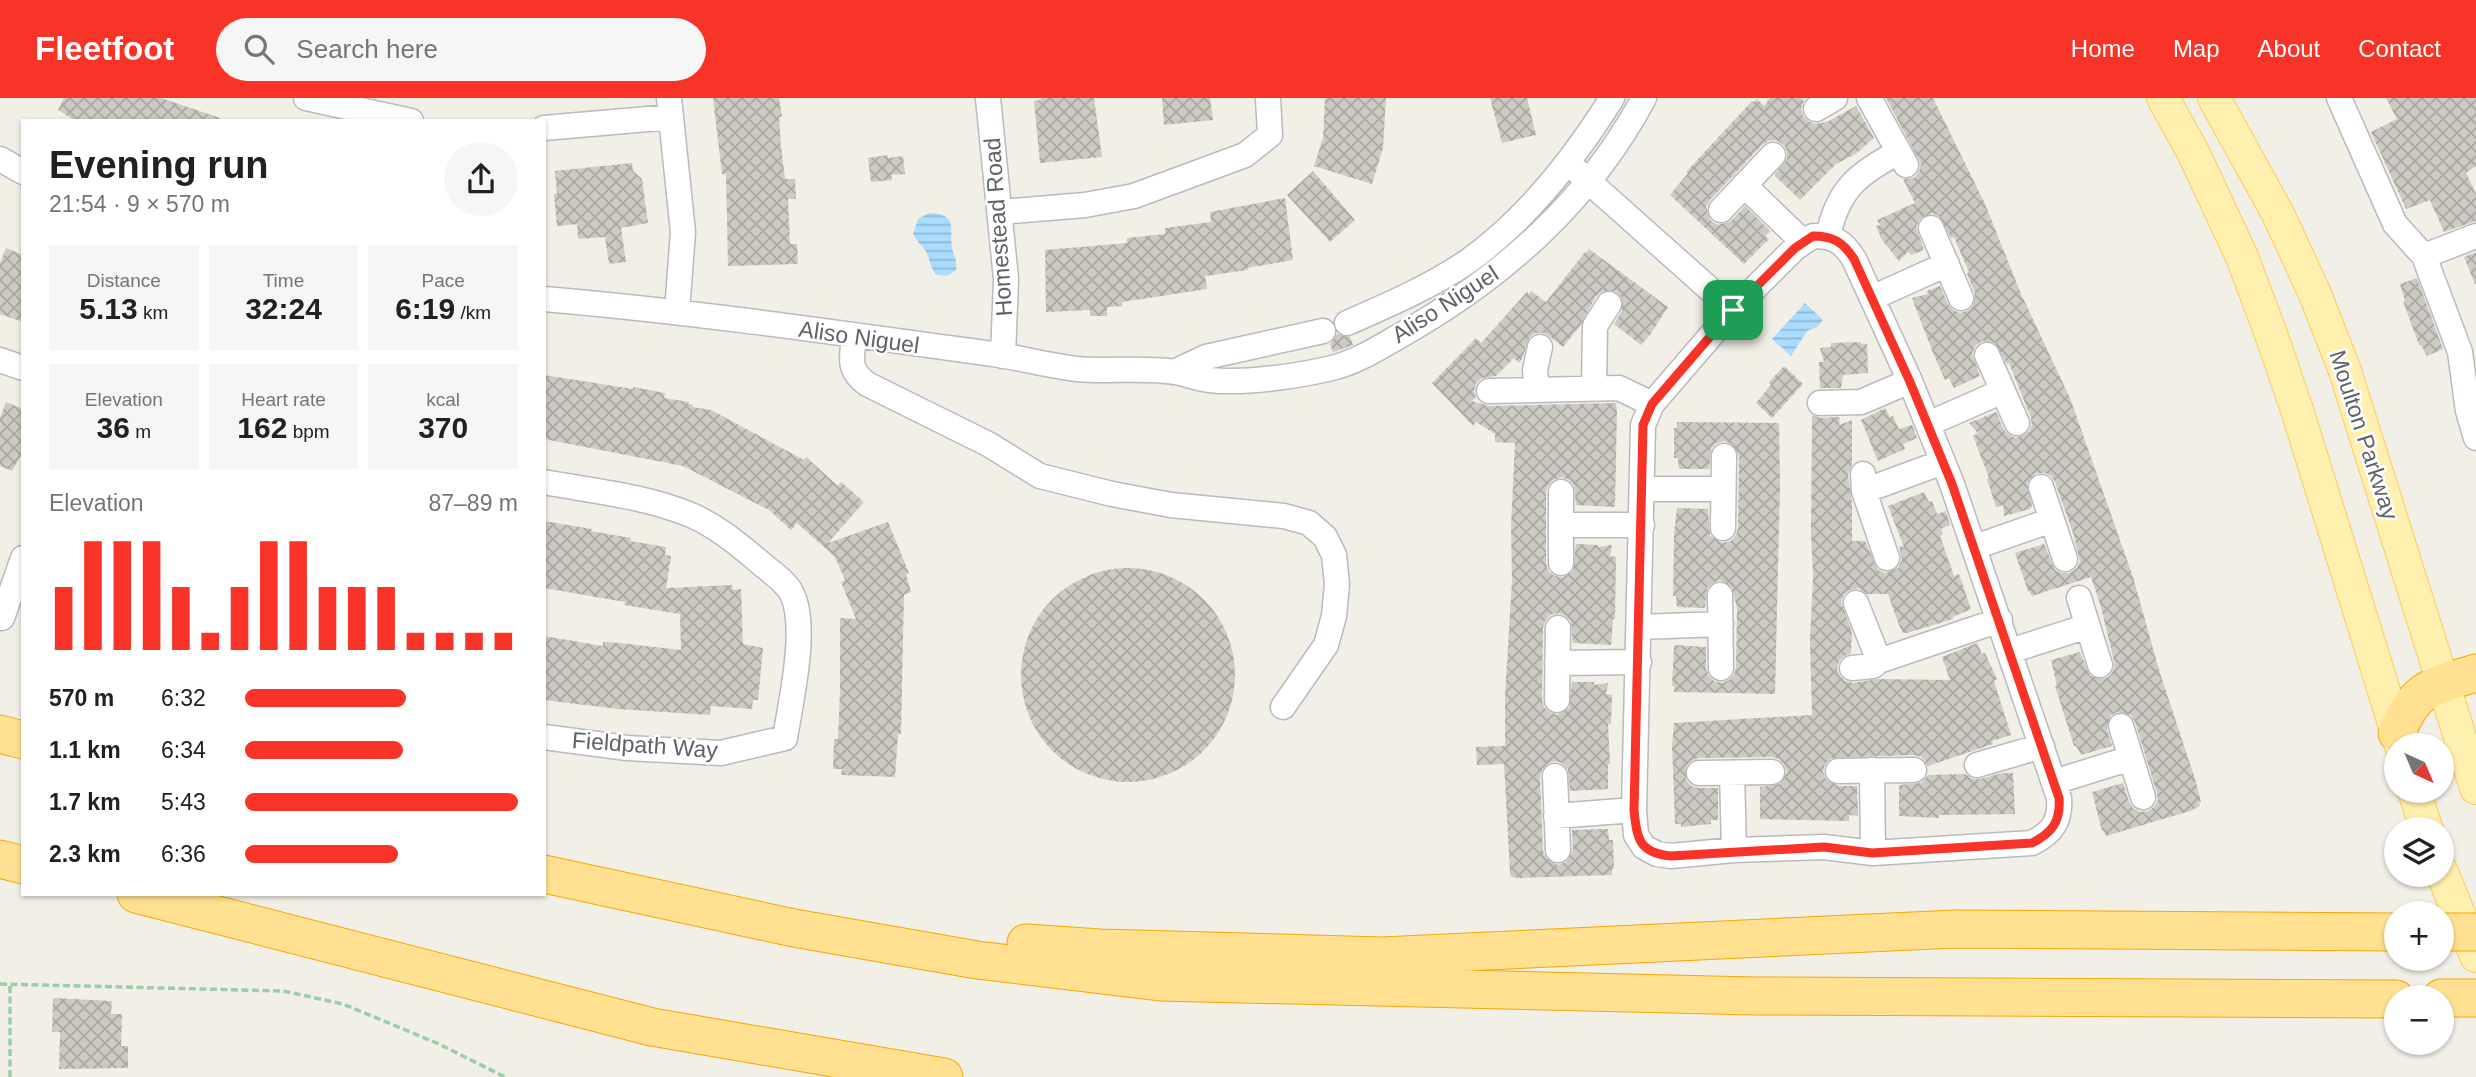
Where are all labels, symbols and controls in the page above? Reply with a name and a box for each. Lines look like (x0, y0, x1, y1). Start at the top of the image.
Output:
search box (216, 18, 706, 81)
text: Fleetfoot (35, 30, 174, 67)
icon: search (240, 30, 278, 68)
text: Search here (296, 34, 438, 64)
text: Home (2071, 35, 2135, 62)
text: Map (2173, 35, 2220, 62)
text: About (2258, 35, 2320, 62)
text: Contact (2358, 35, 2441, 62)
street label: Homestead Road (979, 137, 1017, 317)
button: share (444, 142, 518, 216)
text: Evening run (49, 144, 269, 186)
text: 21:54 · 9 × 570 m (49, 191, 230, 217)
street label: Aliso Niguel (1387, 260, 1503, 348)
text: Distance (87, 270, 161, 291)
text: Time (263, 270, 304, 291)
text: Pace (422, 270, 465, 291)
pin (1703, 280, 1763, 340)
icon: arrive (1714, 291, 1752, 329)
text: 5.13 (79, 292, 138, 325)
text: 32:24 (245, 292, 322, 325)
text: 6:19 (395, 292, 455, 325)
text: km (138, 302, 168, 323)
text: /km (455, 302, 491, 323)
street label: Aliso Niguel (797, 316, 921, 358)
street label: Moulton Parkway (2324, 347, 2404, 523)
text: Elevation (85, 389, 163, 410)
text: Heart rate (241, 389, 326, 410)
text: kcal (426, 389, 460, 410)
text: 36 (97, 411, 130, 444)
text: 162 (237, 411, 287, 444)
text: 370 (418, 411, 468, 444)
text: m (130, 421, 151, 442)
text: bpm (287, 421, 330, 442)
text: Elevation (49, 490, 144, 516)
text: 87–89 m (428, 490, 518, 516)
text: 570 m (49, 685, 114, 711)
text: 6:32 (161, 685, 206, 711)
street label: Fieldpath Way (571, 727, 719, 763)
north arrow (2384, 733, 2454, 803)
map controls (2384, 733, 2454, 1055)
text: 1.1 km (49, 737, 121, 763)
text: 6:34 (161, 737, 206, 763)
text: 1.7 km (49, 789, 121, 815)
text: 5:43 (161, 789, 206, 815)
button: layers (2384, 817, 2454, 887)
text: 2.3 km (49, 841, 121, 867)
text: 6:36 (161, 841, 206, 867)
button: + (2384, 901, 2454, 971)
button: − (2384, 985, 2454, 1055)

